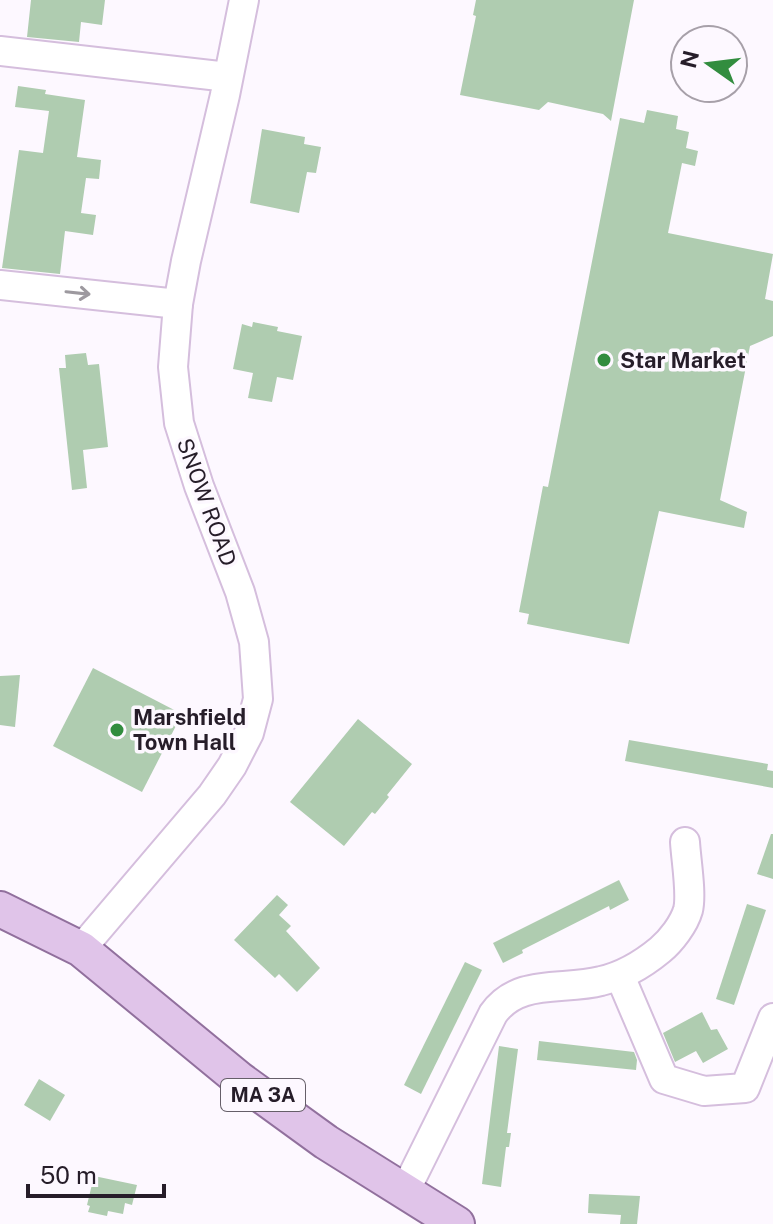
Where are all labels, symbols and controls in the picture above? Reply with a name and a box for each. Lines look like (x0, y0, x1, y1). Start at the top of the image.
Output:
north arrow (669, 24, 749, 104)
text: N (675, 48, 704, 71)
one-way arrow (64, 286, 90, 301)
place label: Star Market (620, 347, 746, 373)
marker: Star Market (595, 351, 613, 369)
street label: SNOW ROAD (172, 434, 242, 570)
place label: Marshfield Town Hall (133, 704, 246, 755)
marker: Marshfield Town Hall (108, 721, 126, 739)
road number: MA 3A (221, 1079, 305, 1111)
scale bar (28, 1148, 164, 1198)
text: 50 m (40, 1161, 97, 1189)

